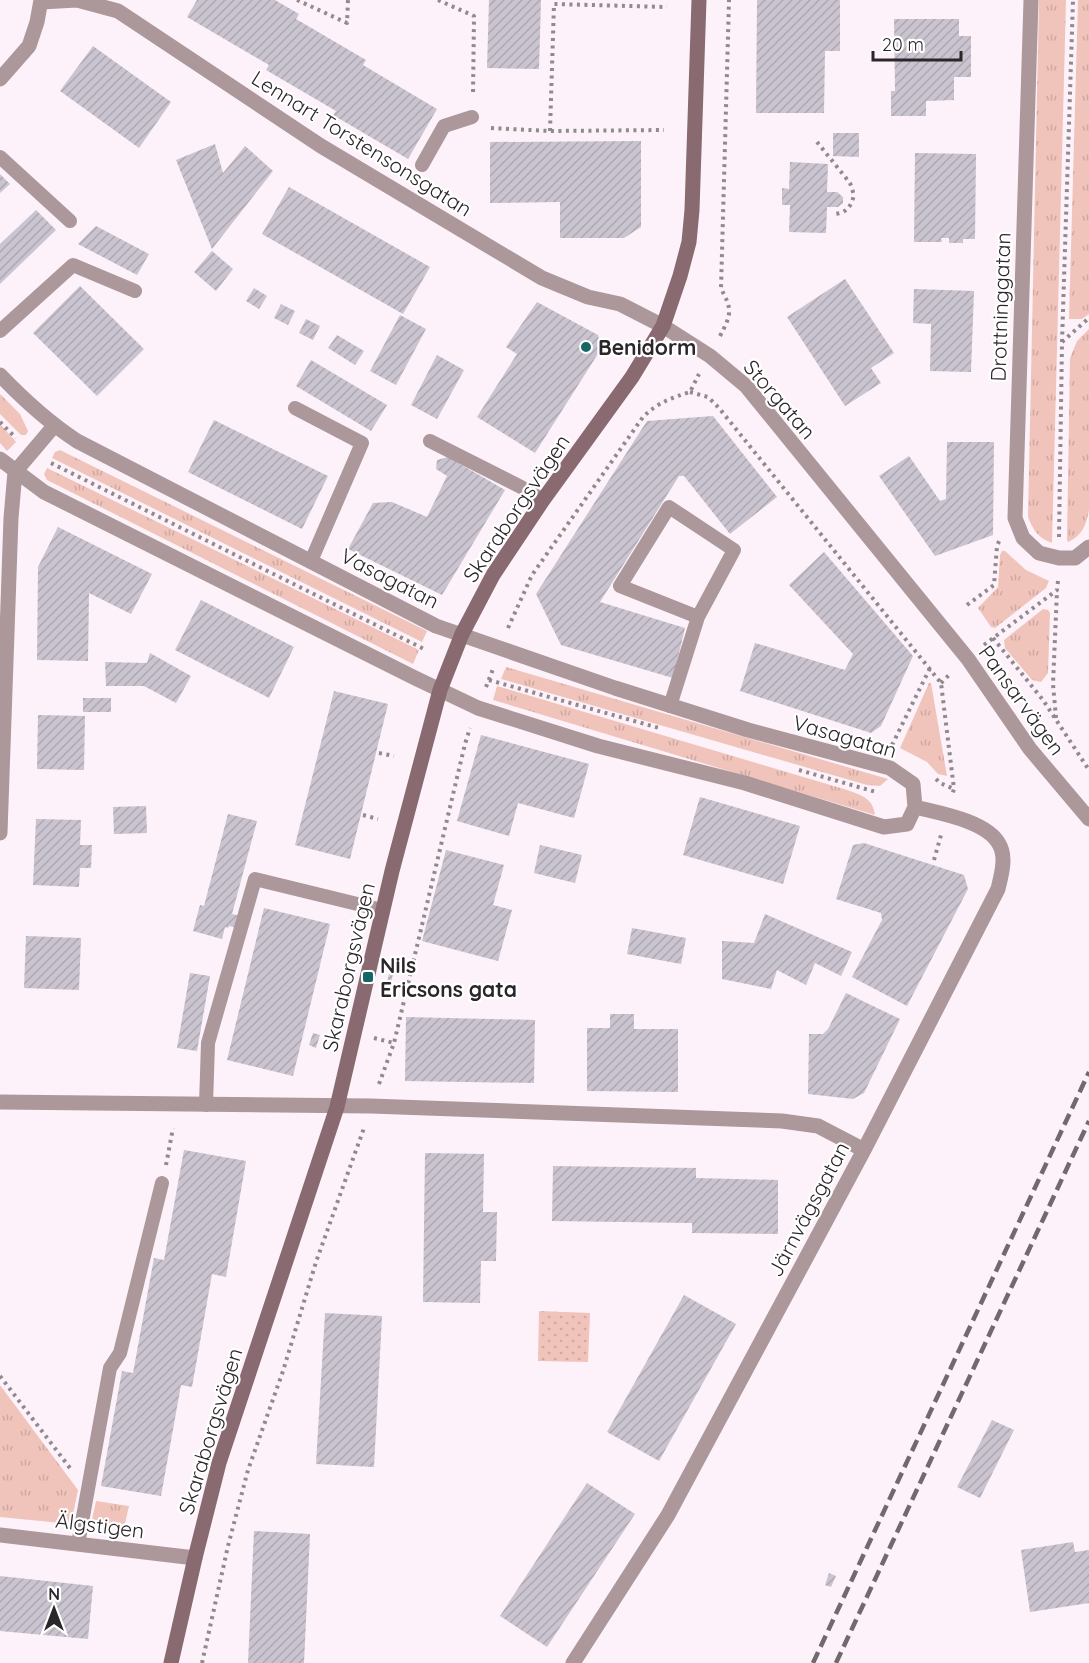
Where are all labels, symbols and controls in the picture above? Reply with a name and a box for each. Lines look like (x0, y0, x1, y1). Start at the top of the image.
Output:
scale bar (873, 24, 962, 62)
text: 20 m (882, 33, 924, 56)
street label: Lennart Torstensonsgatan (247, 64, 477, 222)
street label: Drottninggatan (984, 232, 1016, 382)
place label: Benidorm (598, 334, 696, 360)
marker: Benidorm (579, 340, 593, 354)
street label: Storgatan (738, 354, 822, 444)
street label: Skaraborgsvägen (457, 429, 575, 587)
street label: Vasagatan (336, 542, 444, 614)
street label: Pansarvägen (973, 640, 1071, 760)
street label: Vasagatan (790, 709, 900, 763)
street label: Skaraborgsvägen (316, 880, 380, 1054)
place label: Nils Ericsons gata (380, 952, 517, 1002)
marker: Nils Ericsons gata (361, 970, 375, 984)
street label: Järnvägsgatan (762, 1137, 854, 1281)
street label: Skaraborgsvägen (172, 1345, 248, 1517)
street label: Älgstigen (54, 1507, 146, 1543)
north arrow (24, 1579, 84, 1639)
text: N (48, 1584, 60, 1604)

